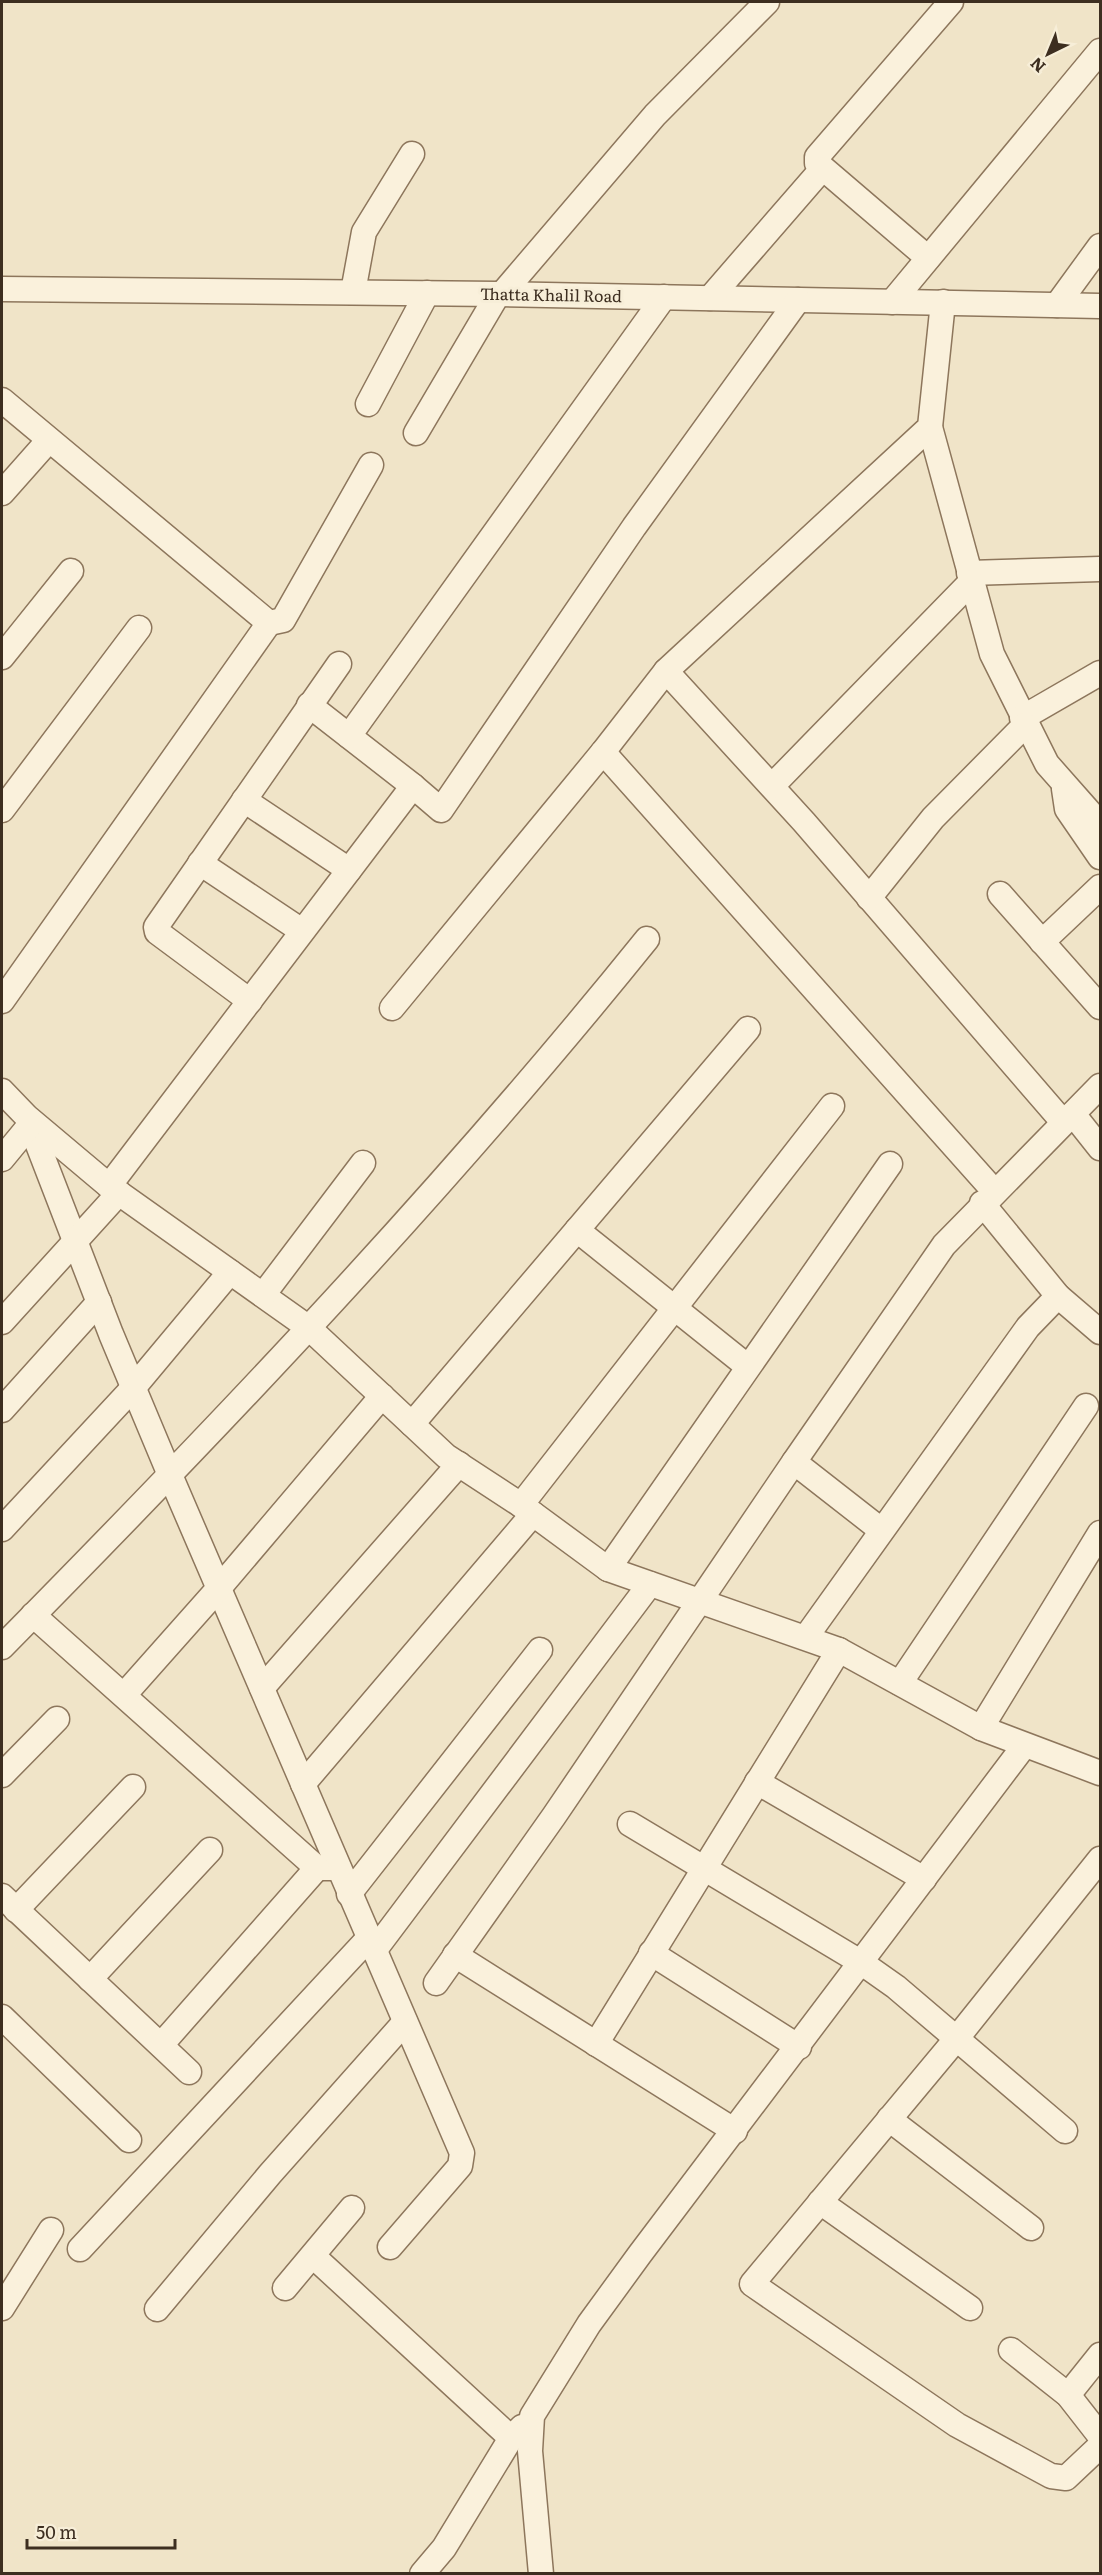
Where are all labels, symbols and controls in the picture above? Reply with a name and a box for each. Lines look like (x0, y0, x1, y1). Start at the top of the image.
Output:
north arrow (1018, 24, 1078, 84)
text: N (1024, 52, 1050, 79)
street label: Thatta Khalil Road (480, 281, 622, 307)
scale bar (27, 2512, 176, 2550)
text: 50 m (36, 2518, 77, 2545)

